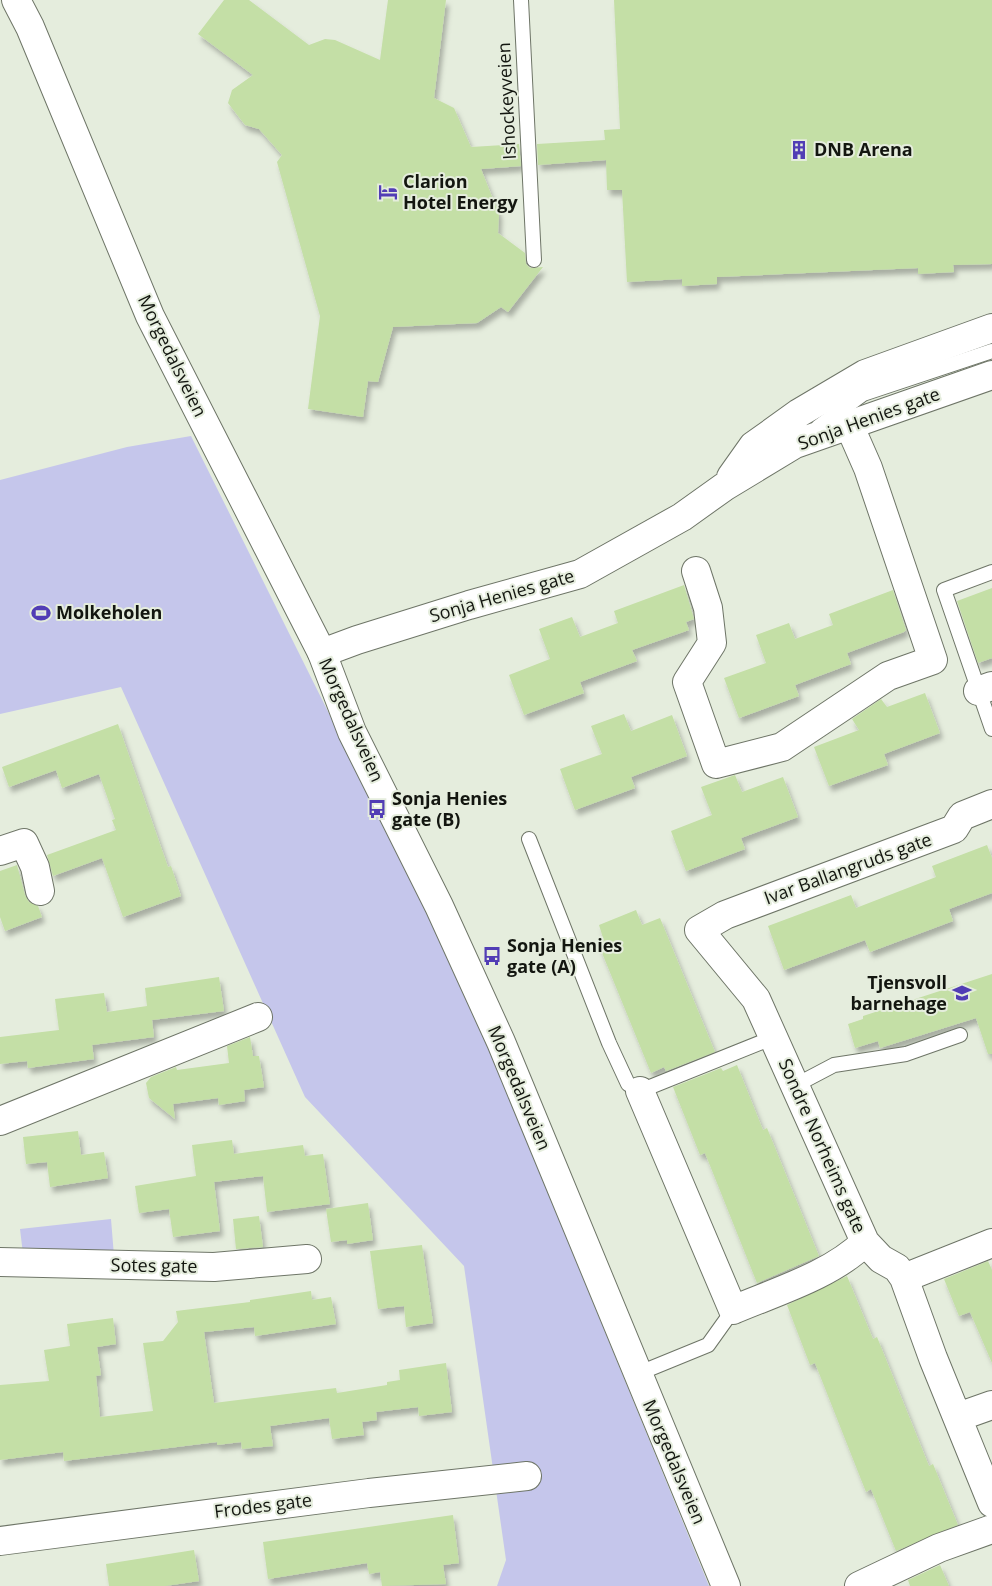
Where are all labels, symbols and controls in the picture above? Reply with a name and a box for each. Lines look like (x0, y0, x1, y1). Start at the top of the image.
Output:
street label: Ishockeyveien (491, 42, 521, 160)
place label: DNB Arena (814, 137, 913, 161)
building icon: DNB Arena (788, 139, 810, 161)
place label: Clarion Hotel Energy (403, 169, 518, 214)
hotel icon: Clarion Hotel Energy (377, 181, 399, 203)
street label: Morgedalsveien (133, 290, 213, 421)
street label: Sonja Henies gate (794, 381, 943, 455)
street label: Sonja Henies gate (427, 563, 577, 627)
place label: Molkeholen (56, 600, 162, 624)
sports icon: Molkeholen (30, 602, 52, 624)
street label: Morgedalsveien (314, 654, 390, 785)
place label: Sonja Henies gate (B) (392, 786, 507, 831)
bus stop icon: Sonja Henies gate (B) (366, 798, 388, 820)
street label: Ivar Ballangruds gate (761, 827, 935, 910)
place label: Sonja Henies gate (A) (507, 933, 622, 978)
bus stop icon: Sonja Henies gate (A) (481, 945, 503, 967)
place label: Tjensvoll barnehage (851, 970, 947, 1015)
school or university icon: Tjensvoll barnehage (951, 982, 973, 1004)
street label: Morgedalsveien (483, 1022, 557, 1154)
street label: Sondre Norheims gate (774, 1055, 872, 1237)
street label: Sotes gate (110, 1252, 198, 1278)
street label: Morgedalsveien (638, 1396, 712, 1528)
street label: Frodes gate (213, 1487, 313, 1523)

